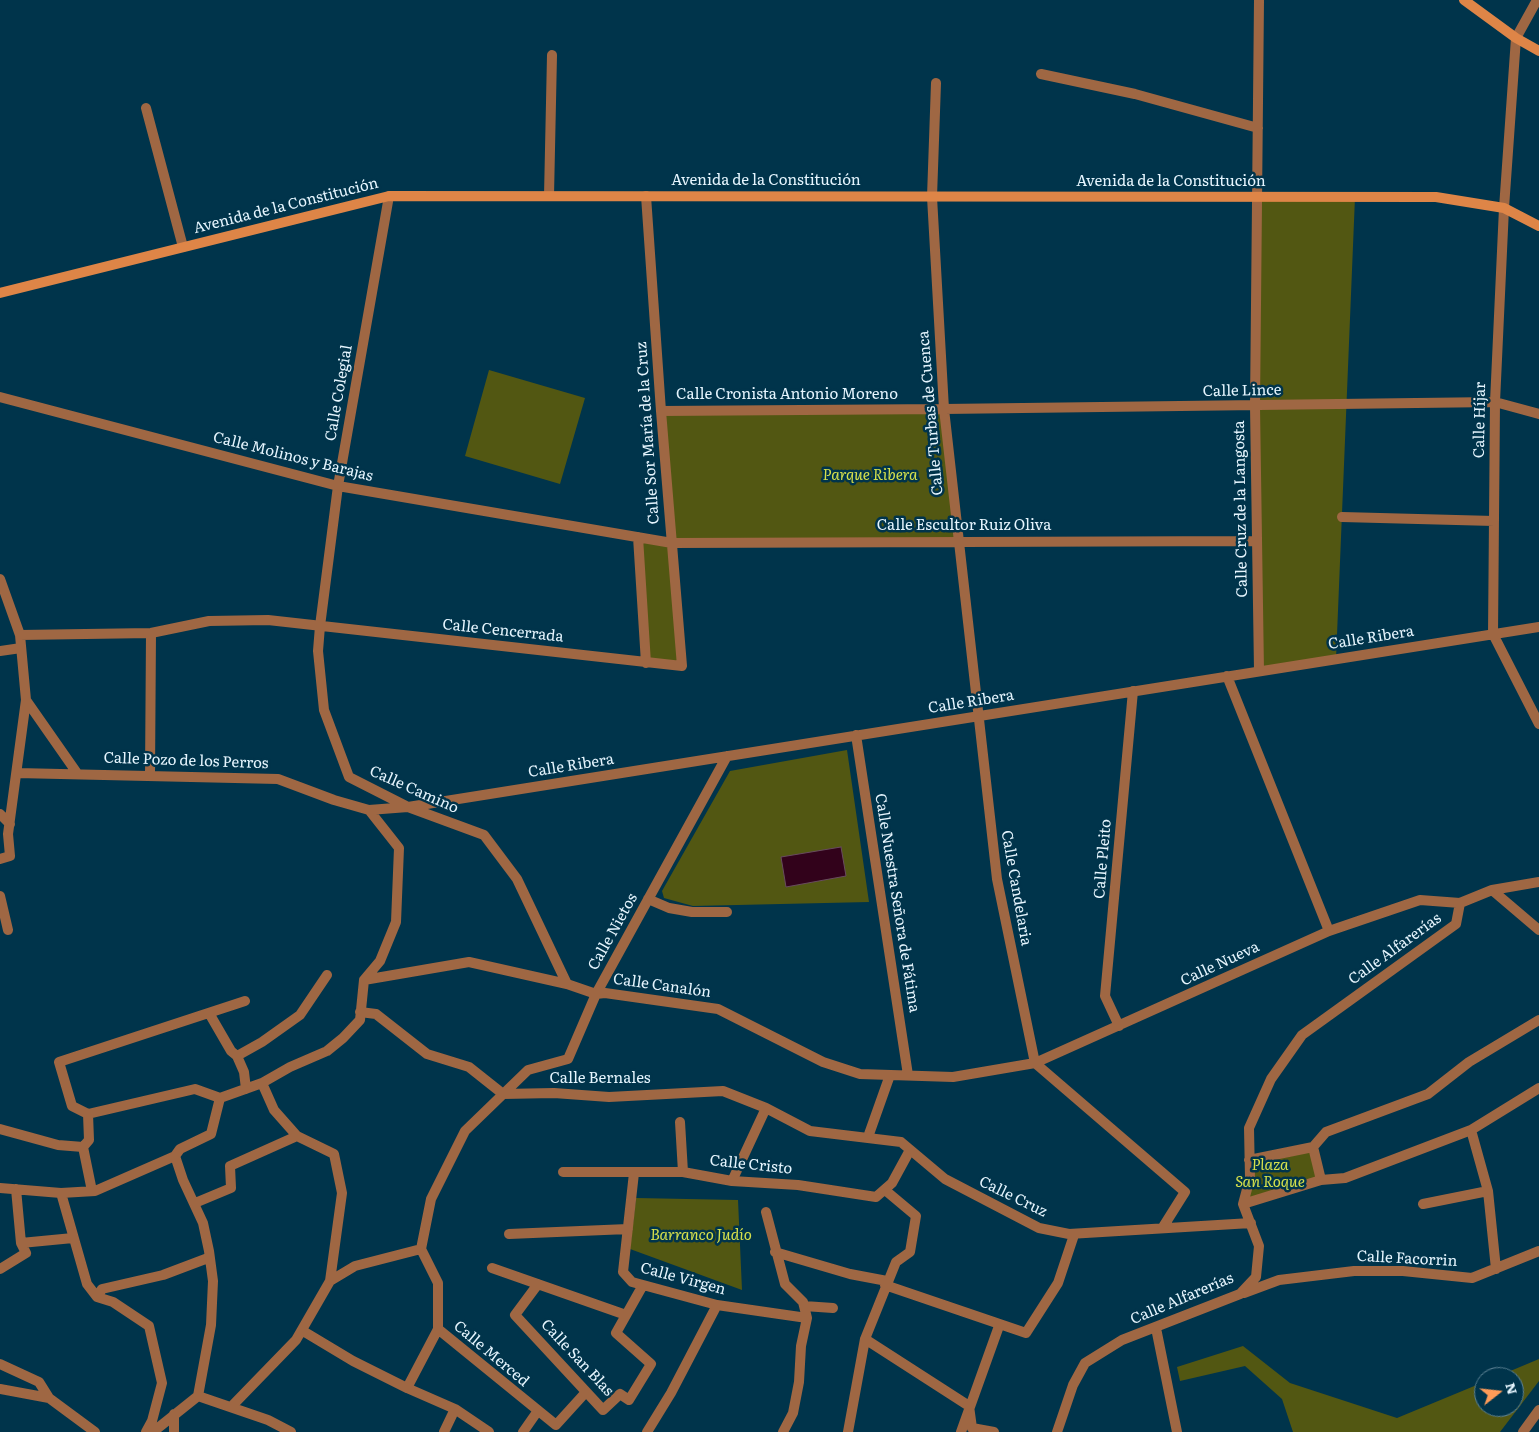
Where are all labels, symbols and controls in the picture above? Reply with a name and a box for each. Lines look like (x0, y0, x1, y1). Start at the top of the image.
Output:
street label: Avenida de la Constitución (671, 172, 861, 190)
street label: Avenida de la Constitución (1076, 173, 1266, 191)
street label: Avenida de la Constitución (192, 174, 380, 238)
street label: Calle Turbas de Cuenca (915, 330, 947, 496)
street label: Calle Sor María de la Cruz (633, 341, 663, 525)
street label: Calle Colegial (322, 344, 356, 442)
street label: Calle Lince (1203, 381, 1281, 401)
street label: Calle Híjar (1470, 382, 1490, 458)
street label: Calle Cronista Antonio Moreno (676, 386, 898, 404)
street label: Calle Cruz de la Langosta (1230, 420, 1252, 598)
street label: Calle Molinos y Barajas (211, 428, 375, 486)
park label: Parque Ribera (823, 467, 917, 485)
street label: Calle Escultor Ruiz Oliva (877, 517, 1051, 535)
street label: Calle Cencerrada (442, 616, 564, 646)
street label: Calle Ribera (1327, 622, 1415, 654)
street label: Calle Ribera (927, 686, 1015, 718)
street label: Calle Pozo de los Perros (103, 749, 269, 773)
street label: Calle Ribera (527, 750, 615, 782)
street label: Calle Camino (367, 762, 461, 818)
street label: Calle Nuestra Señora de Fátima (871, 792, 923, 1014)
street label: Calle Pleito (1091, 818, 1115, 900)
street label: Calle Candelaria (997, 829, 1035, 947)
street label: Calle Nietos (585, 890, 641, 974)
street label: Calle Alfarerías (1345, 909, 1445, 989)
street label: Calle Nueva (1178, 938, 1262, 990)
street label: Calle Canalón (612, 970, 712, 1002)
street label: Calle Bernales (550, 1070, 650, 1088)
street label: Calle Cristo (709, 1152, 793, 1178)
park label: Plaza San Roque (1235, 1157, 1305, 1192)
street label: Calle Cruz (976, 1173, 1050, 1221)
park label: Barranco Judío (650, 1227, 752, 1245)
street label: Calle Facorrin (1356, 1247, 1458, 1271)
street label: Calle Virgen (638, 1259, 728, 1299)
street label: Calle Alfarerías (1128, 1269, 1236, 1329)
street label: Calle San Blas (537, 1316, 617, 1400)
street label: Calle Merced (450, 1317, 532, 1391)
north arrow (1474, 1367, 1524, 1417)
text: N (1501, 1380, 1524, 1397)

